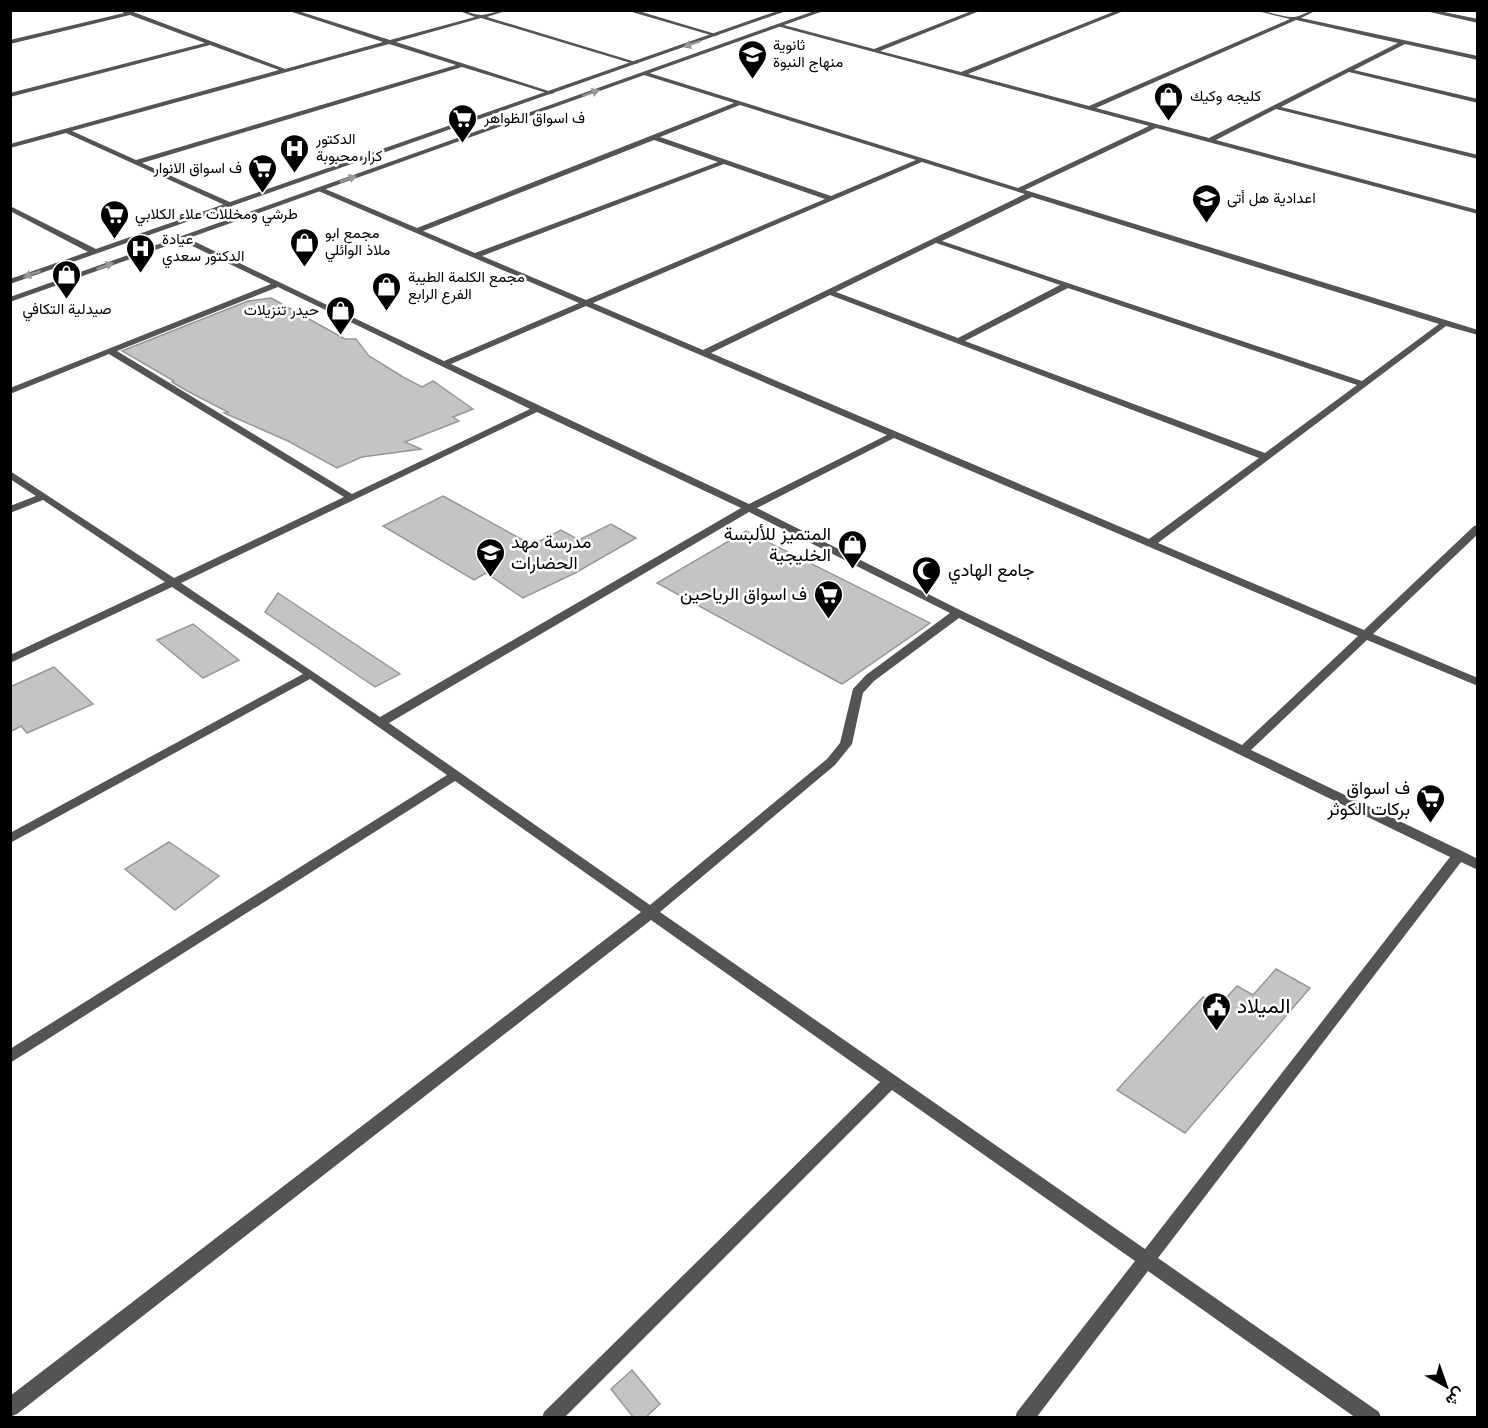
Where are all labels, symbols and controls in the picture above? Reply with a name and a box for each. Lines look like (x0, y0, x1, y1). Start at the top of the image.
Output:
place label: ثانوية منهاج النبوة (773, 36, 843, 73)
school or university icon: ثانوية منهاج النبوة (736, 38, 768, 80)
one-way arrow (683, 39, 701, 49)
shop icon: كليجه وكيك (1153, 80, 1185, 122)
place label: كليجه وكيك (1190, 87, 1262, 105)
one-way arrow (583, 88, 601, 98)
supermarket icon: ف اسواق الظواهر (447, 102, 479, 144)
place label: ف اسواق الظواهر (483, 109, 585, 127)
place label: الدكتور كرار محبوبة (315, 130, 383, 165)
hospital icon: الدكتور كرار محبوبة (279, 132, 311, 174)
supermarket icon: ف اسواق الانوار (247, 152, 279, 194)
place label: ف اسواق الانوار (153, 159, 242, 177)
one-way arrow (339, 174, 357, 184)
school or university icon: اعدادية هل أتى (1190, 182, 1222, 224)
place label: اعدادية هل أتى (1227, 189, 1316, 208)
supermarket icon: طرشي ومخللات علاء الكلابي (98, 198, 130, 240)
place label: طرشي ومخللات علاء الكلابي (135, 205, 298, 227)
place label: مجمع ابو ملاذ الوائلي (325, 224, 390, 263)
shop icon: مجمع ابو ملاذ الوائلي (288, 226, 320, 268)
place label: عيادة الدكتور سعدي (162, 230, 244, 269)
hospital icon: عيادة الدكتور سعدي (125, 232, 157, 274)
shop icon: صيدلية التكافي (51, 258, 83, 300)
one-way arrow (96, 260, 114, 270)
place label: مجمع الكلمة الطيبة الفرع الرابع (408, 268, 525, 305)
one-way arrow (23, 269, 41, 279)
shop icon: مجمع الكلمة الطيبة الفرع الرابع (371, 270, 403, 312)
shop icon: حيدر تنزيلات (324, 294, 356, 336)
place label: صيدلية التكافي (22, 300, 112, 322)
place label: حيدر تنزيلات (244, 301, 319, 319)
place label: المتميز للألبسة الخليجية (724, 523, 831, 566)
shop icon: المتميز للألبسة الخليجية (836, 528, 868, 570)
place label: مدرسة مهد الحضارات (511, 531, 591, 574)
school or university icon: مدرسة مهد الحضارات (474, 536, 506, 578)
mosque icon: جامع الهادي (911, 554, 943, 596)
place label: جامع الهادي (948, 559, 1034, 585)
supermarket icon: ف اسواق الرياحين (812, 578, 844, 620)
place label: ف اسواق الرياحين (680, 583, 807, 605)
place label: ف اسواق بركات الكوثر (1326, 777, 1410, 820)
supermarket icon: ف اسواق بركات الكوثر (1415, 782, 1447, 824)
public building icon: الميلاد (1200, 990, 1232, 1032)
place label: الميلاد (1237, 993, 1290, 1019)
north arrow (1416, 1356, 1476, 1416)
text: ش (1442, 1384, 1469, 1411)

